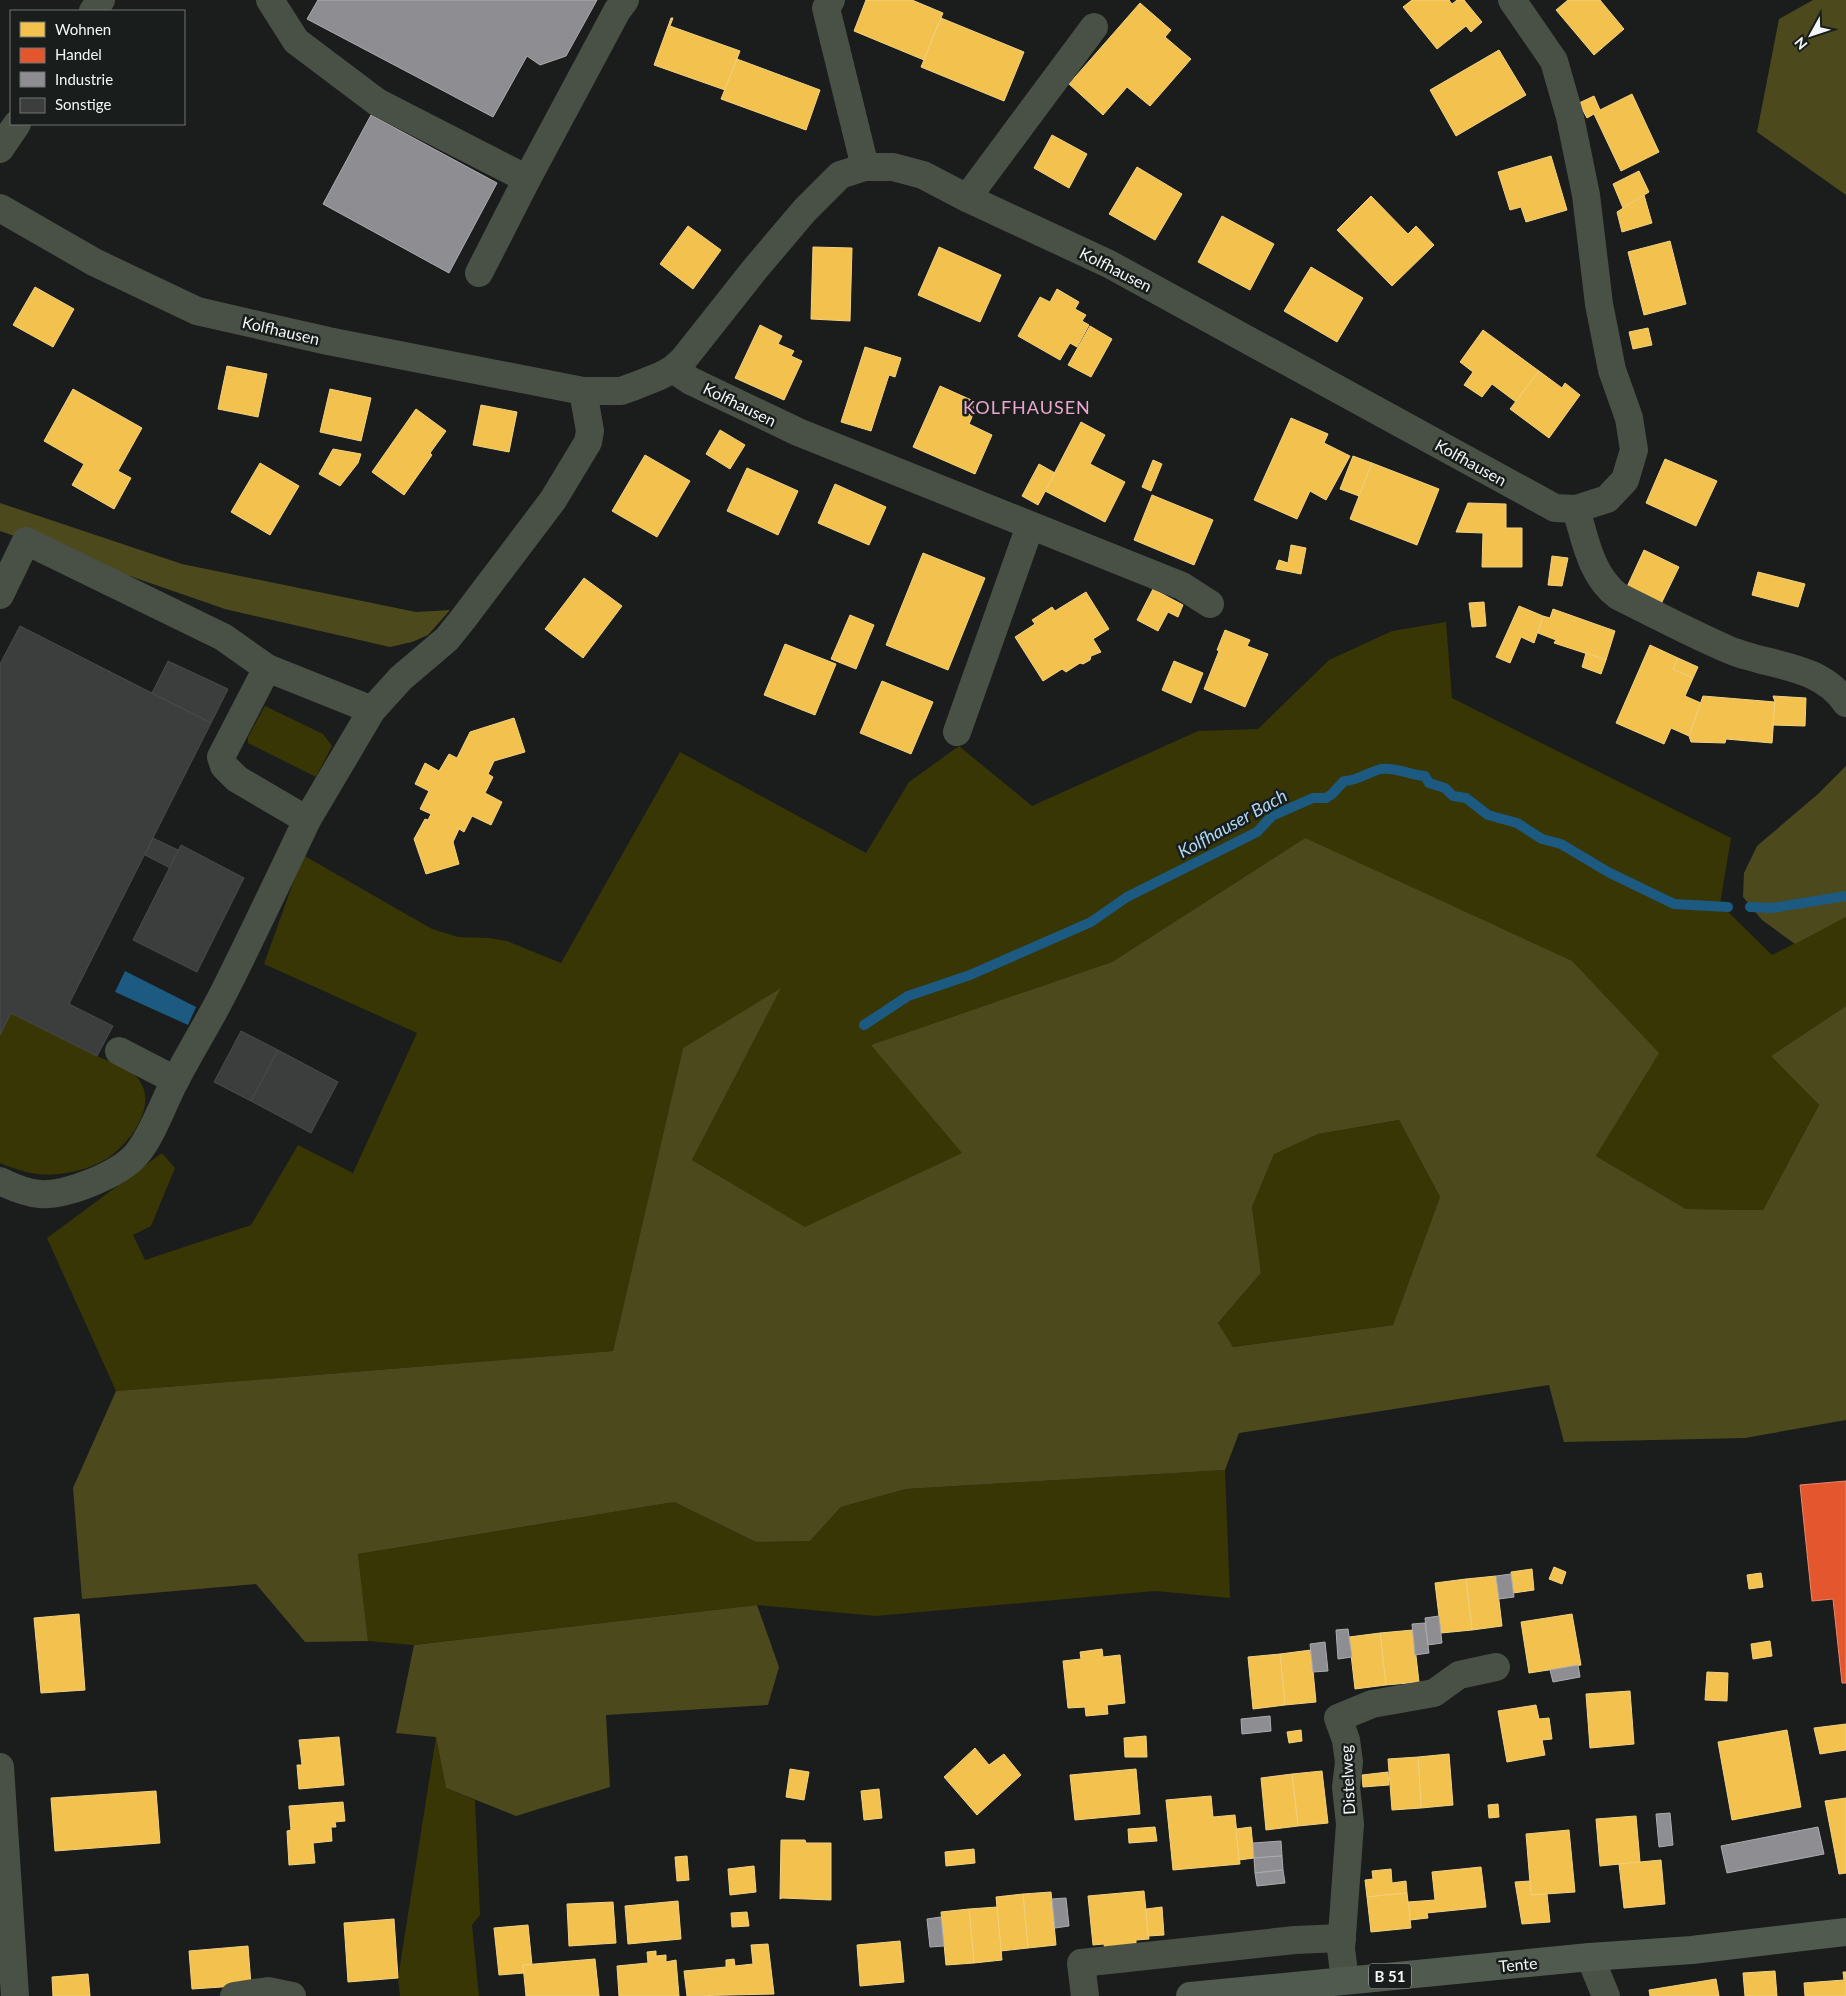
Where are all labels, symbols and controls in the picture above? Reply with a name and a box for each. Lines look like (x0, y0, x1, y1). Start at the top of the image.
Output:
legend (10, 10, 185, 125)
north arrow (1786, 10, 1836, 60)
text: Wohnen (55, 20, 111, 38)
text: N (1791, 34, 1811, 53)
text: Handel (55, 45, 102, 63)
text: Industrie (55, 70, 113, 88)
text: Sonstige (55, 95, 111, 113)
street label: Kolfhausen (1077, 243, 1155, 295)
street label: Kolfhausen (241, 312, 321, 348)
street label: Kolfhausen (701, 378, 779, 430)
district label: KOLFHAUSEN (963, 396, 1091, 418)
street label: Kolfhausen (1432, 435, 1510, 489)
water label: Kolfhauser Bach (1174, 784, 1290, 862)
street label: Distelweg (1336, 1745, 1358, 1815)
street label: Tente (1498, 1953, 1538, 1975)
road number: B 51 (1369, 1964, 1411, 1988)

